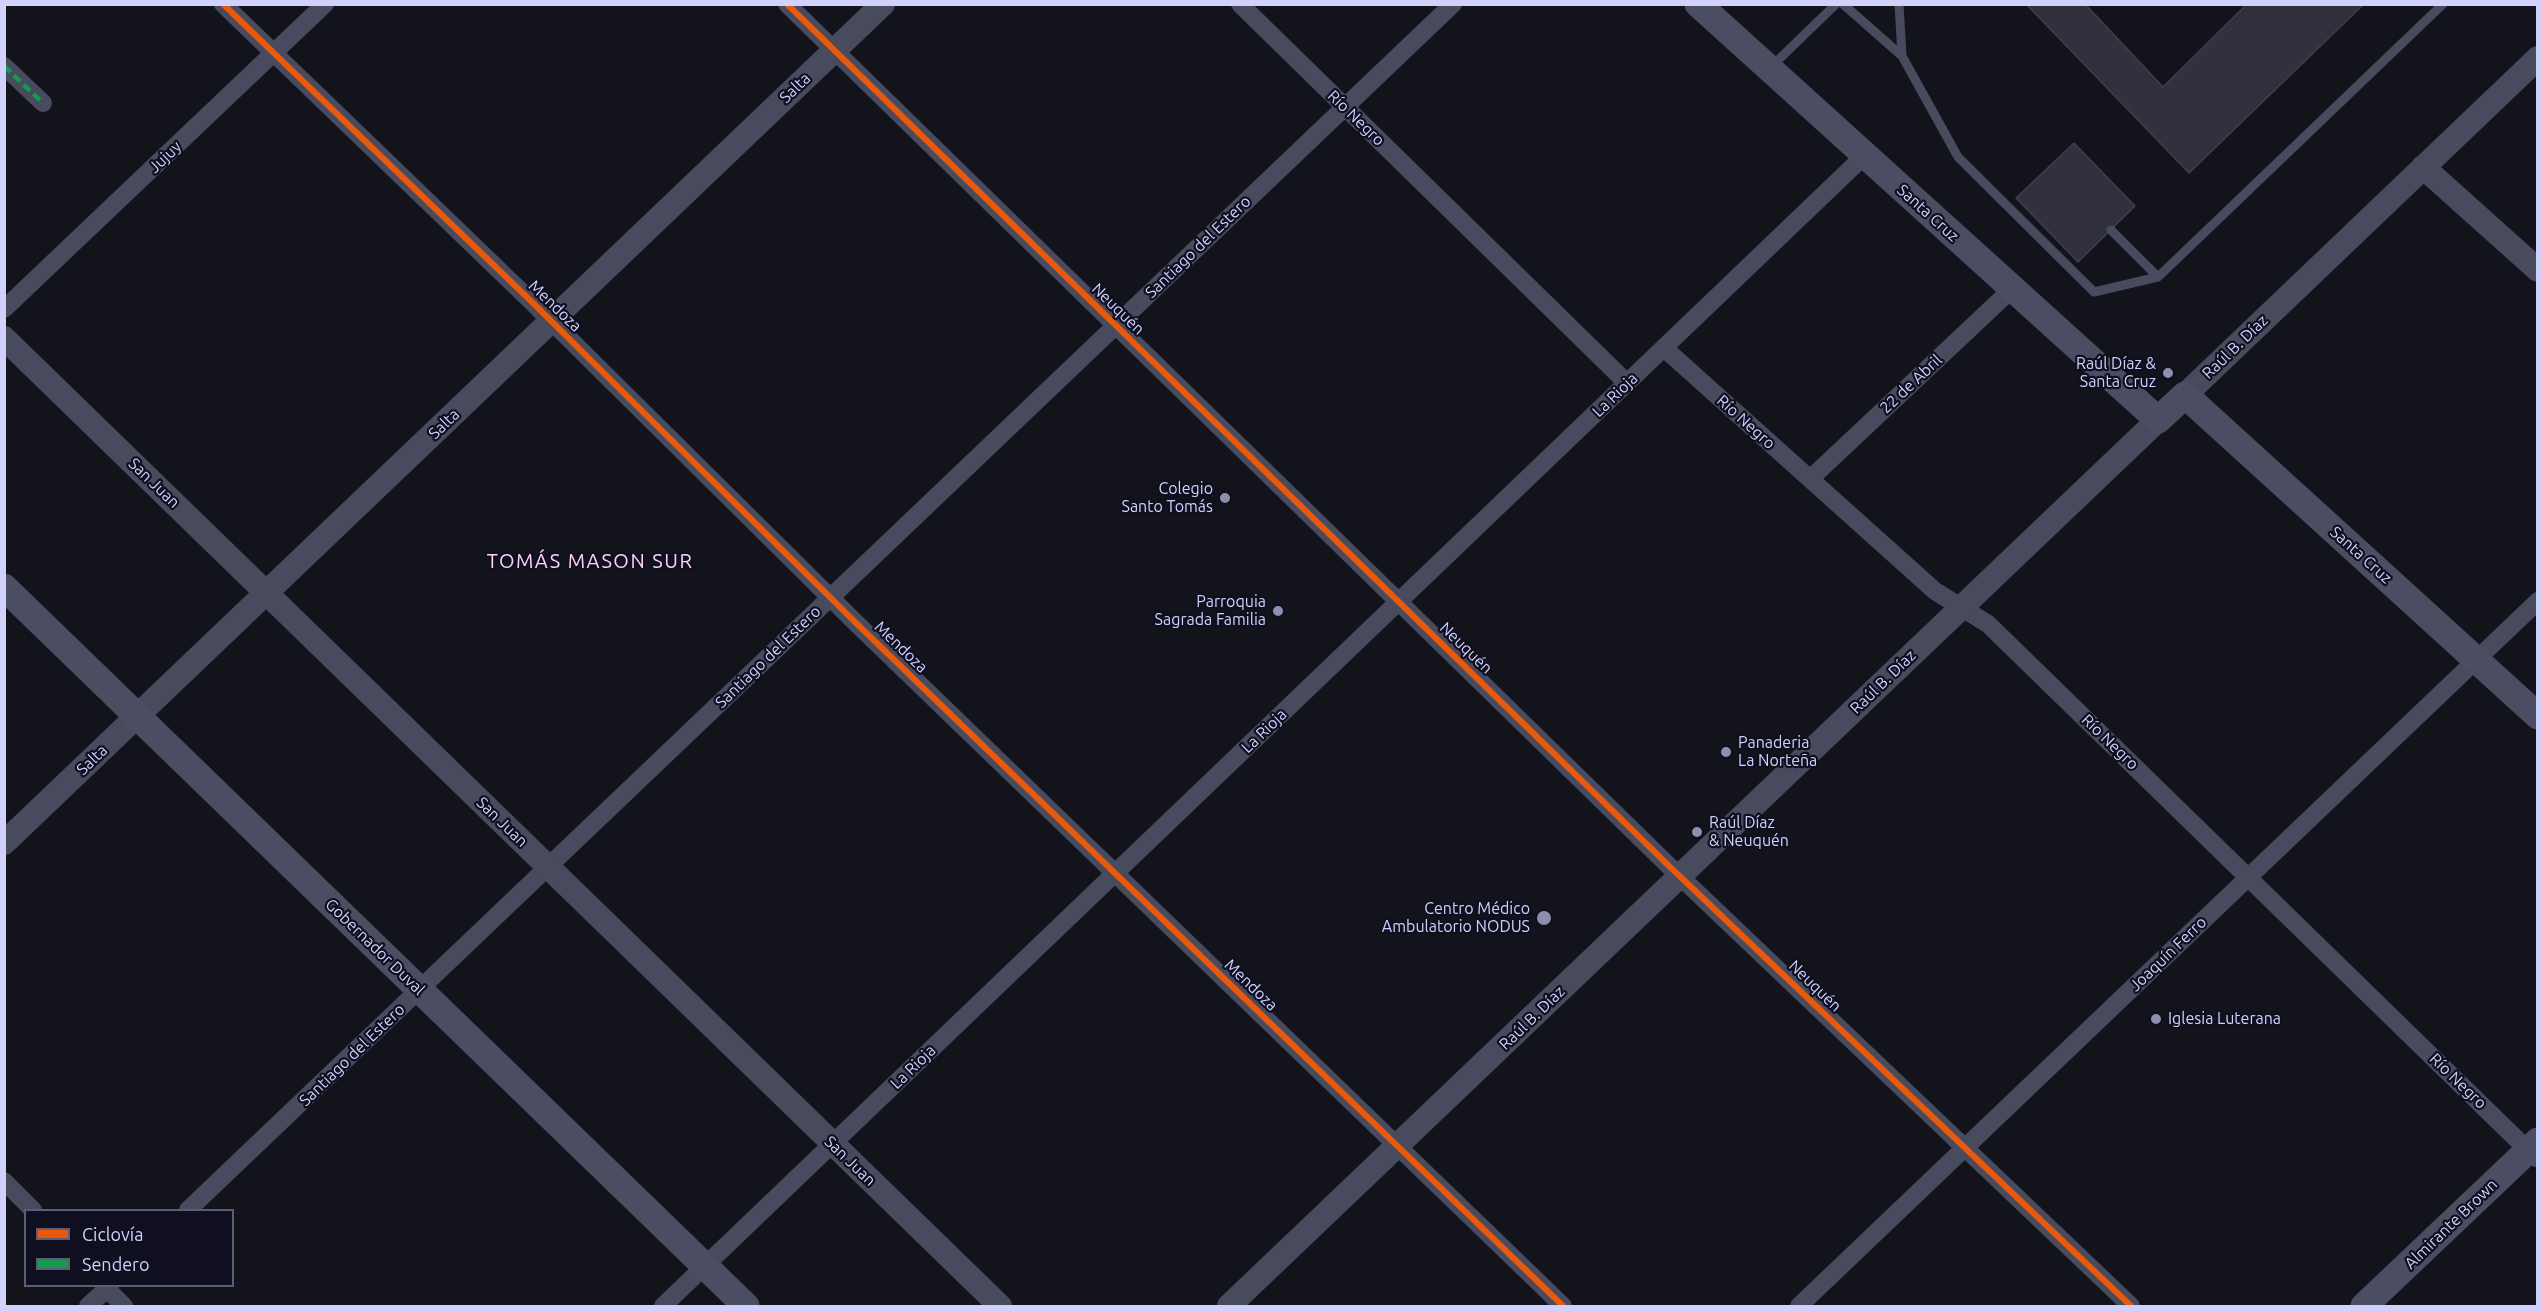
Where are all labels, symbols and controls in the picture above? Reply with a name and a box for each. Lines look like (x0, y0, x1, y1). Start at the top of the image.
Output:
street label: Salta (776, 69, 814, 107)
street label: Río Negro (1324, 86, 1388, 150)
street label: Jujuy (145, 137, 185, 177)
street label: Santa Cruz (1893, 180, 1963, 246)
street label: Santiago del Estero (1141, 192, 1255, 302)
street label: Mendoza (525, 276, 585, 336)
street label: Neuquén (1088, 279, 1148, 339)
street label: Raúl B. Díaz (2198, 311, 2272, 383)
street label: 22 de Abril (1876, 351, 1946, 417)
place label: Raúl Díaz & Santa Cruz (2076, 354, 2156, 392)
marker: Raúl Díaz & Santa Cruz (2161, 366, 2175, 380)
street label: La Rioja (1588, 369, 1642, 421)
street label: Río Negro (1713, 391, 1779, 453)
street label: Salta (425, 405, 463, 443)
street label: San Juan (124, 454, 184, 512)
place label: Colegio Santo Tomás (1121, 479, 1213, 517)
marker: Colegio Santo Tomás (1218, 491, 1232, 505)
street label: Santa Cruz (2326, 522, 2396, 588)
district label: TOMÁS MASON SUR (487, 549, 693, 573)
place label: Parroquia Sagrada Familia (1155, 592, 1266, 630)
street label: Santiago del Estero (711, 602, 825, 712)
marker: Parroquia Sagrada Familia (1271, 604, 1285, 618)
street label: Mendoza (871, 617, 931, 677)
street label: Neuquén (1436, 618, 1496, 678)
street label: Raúl B. Díaz (1846, 646, 1920, 718)
street label: La Rioja (1237, 705, 1291, 757)
street label: Río Negro (2078, 710, 2142, 774)
place label: Panaderia La Norteña (1738, 733, 1817, 771)
street label: Salta (73, 741, 111, 779)
marker: Panaderia La Norteña (1719, 745, 1733, 759)
street label: San Juan (472, 793, 532, 851)
place label: Raúl Díaz & Neuquén (1709, 813, 1789, 851)
marker: Raúl Díaz & Neuquén (1690, 825, 1704, 839)
street label: Gobernador Duval (321, 895, 429, 999)
place label: Centro Médico Ambulatorio NODUS (1382, 899, 1530, 937)
marker: Centro Médico Ambulatorio NODUS (1535, 909, 1553, 927)
street label: Joaquín Ferro (2126, 913, 2210, 995)
street label: Mendoza (1221, 955, 1281, 1015)
street label: Neuquén (1785, 956, 1845, 1016)
street label: Raúl B. Díaz (1495, 982, 1569, 1054)
street label: Santiago del Estero (295, 1000, 409, 1110)
place label: Iglesia Luterana (2168, 1009, 2281, 1029)
marker: Iglesia Luterana (2149, 1012, 2163, 1026)
street label: La Rioja (886, 1041, 940, 1093)
street label: Río Negro (2426, 1049, 2490, 1113)
street label: San Juan (820, 1132, 880, 1190)
street label: Almirante Brown (2401, 1175, 2501, 1273)
legend (24, 1209, 234, 1287)
text: Ciclovía (82, 1224, 143, 1244)
text: Sendero (82, 1254, 149, 1274)

